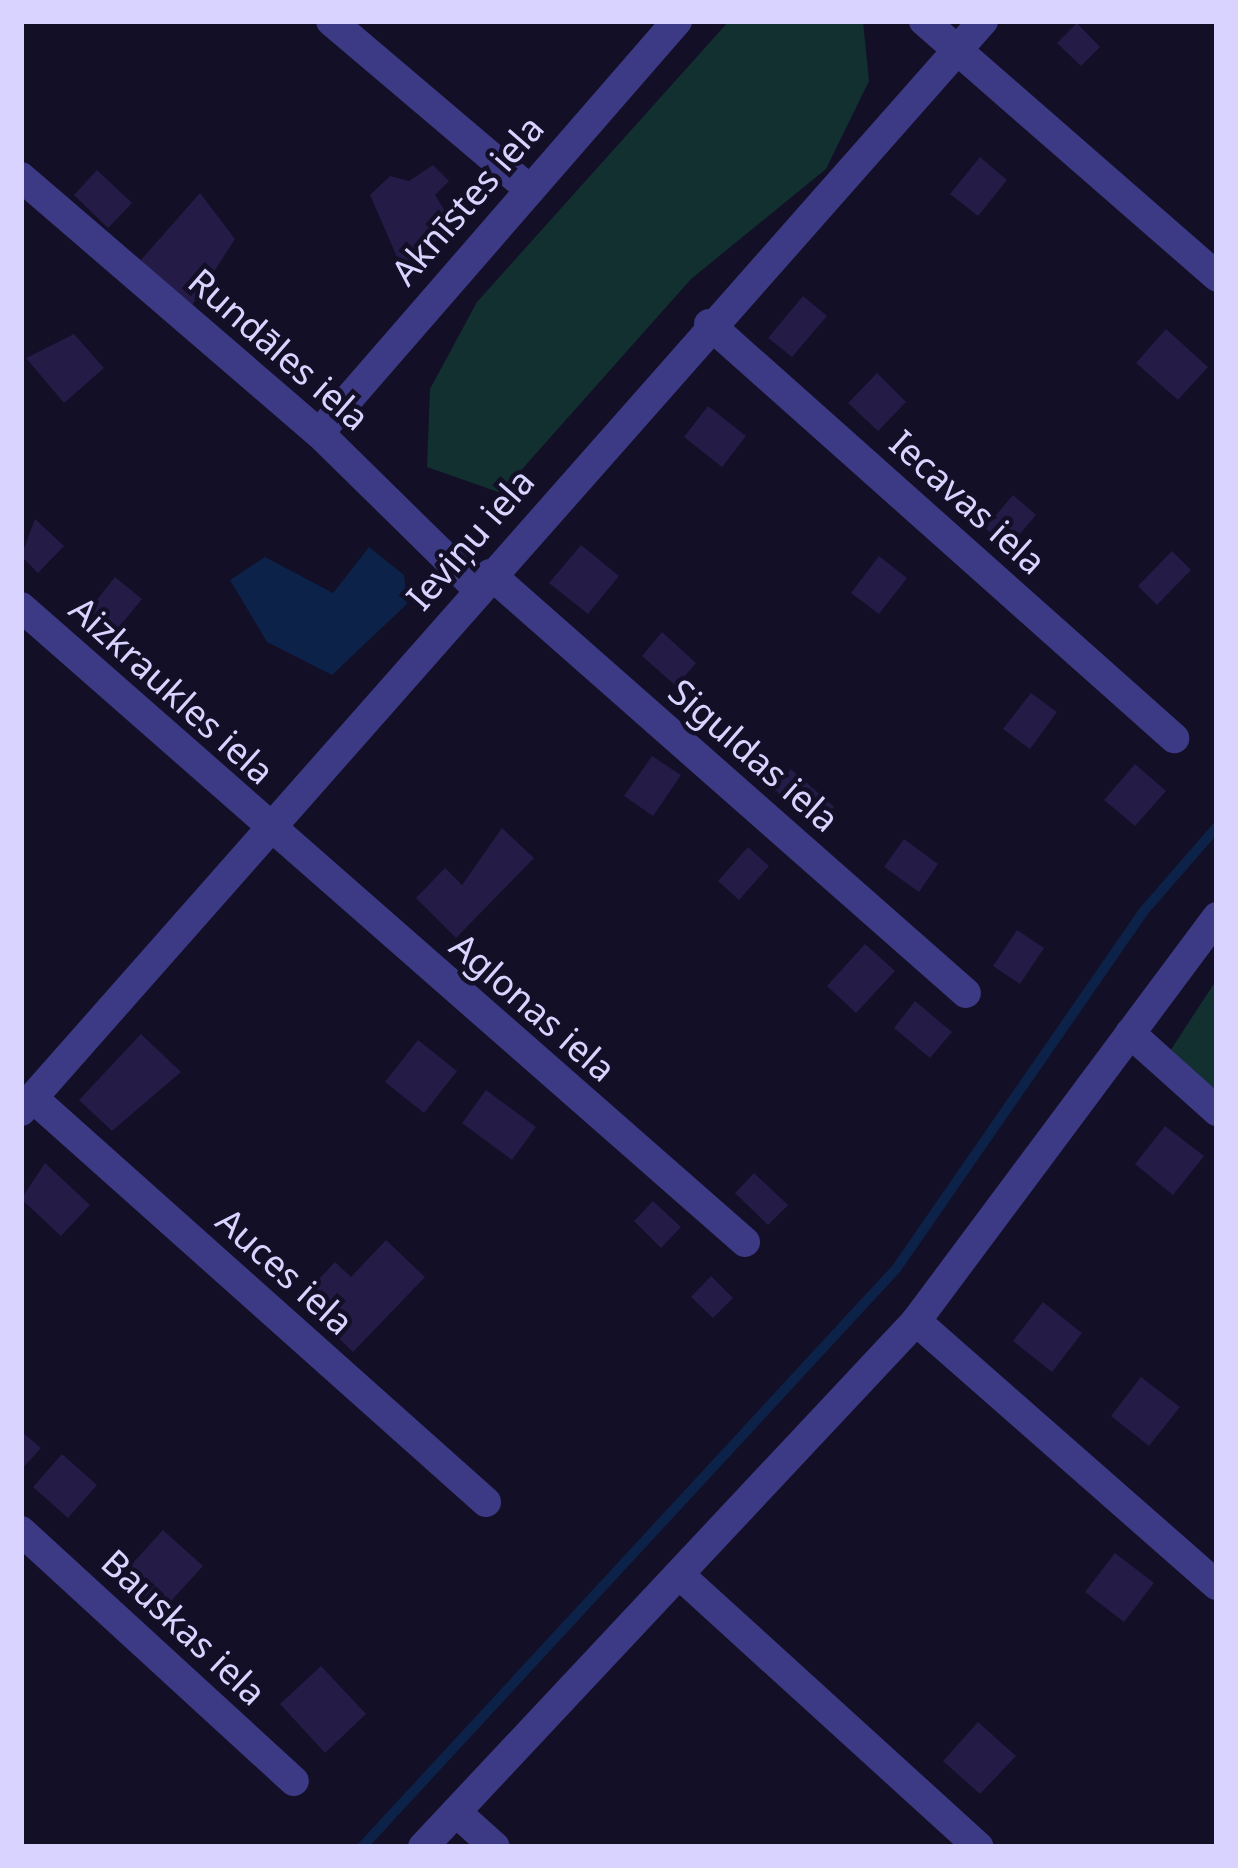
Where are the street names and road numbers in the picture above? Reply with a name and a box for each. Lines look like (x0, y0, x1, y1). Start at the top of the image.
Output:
street label: Aknīstes iela (382, 107, 552, 293)
street label: Rundāles iela (180, 259, 378, 439)
street label: Iecavas iela (881, 421, 1055, 583)
street label: Ieviņu iela (397, 460, 543, 618)
street label: Aizkraukles iela (61, 587, 283, 793)
street label: Siguldas iela (660, 670, 848, 840)
street label: Aglonas iela (442, 924, 624, 1090)
street label: Auces iela (208, 1199, 362, 1343)
street label: Bauskas iela (93, 1540, 275, 1714)

